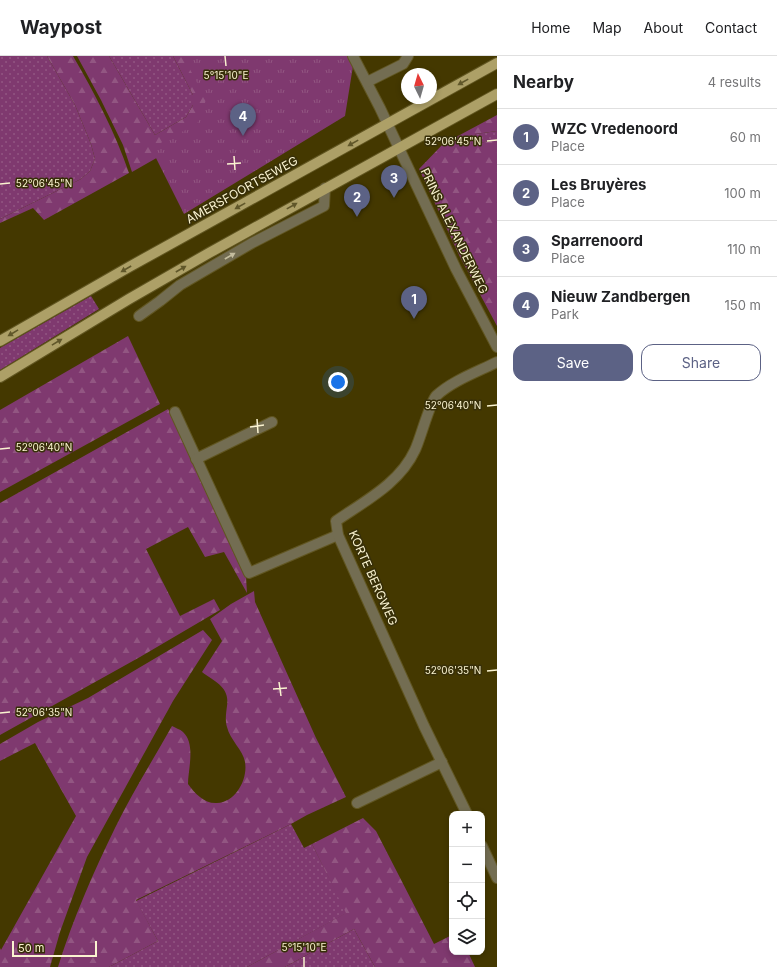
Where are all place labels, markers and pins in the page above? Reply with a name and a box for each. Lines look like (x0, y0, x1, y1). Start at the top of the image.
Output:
pin: 4 (230, 103, 256, 136)
pin: 3 (381, 165, 407, 198)
pin: 2 (344, 184, 370, 217)
pin: 1 (401, 286, 427, 319)

